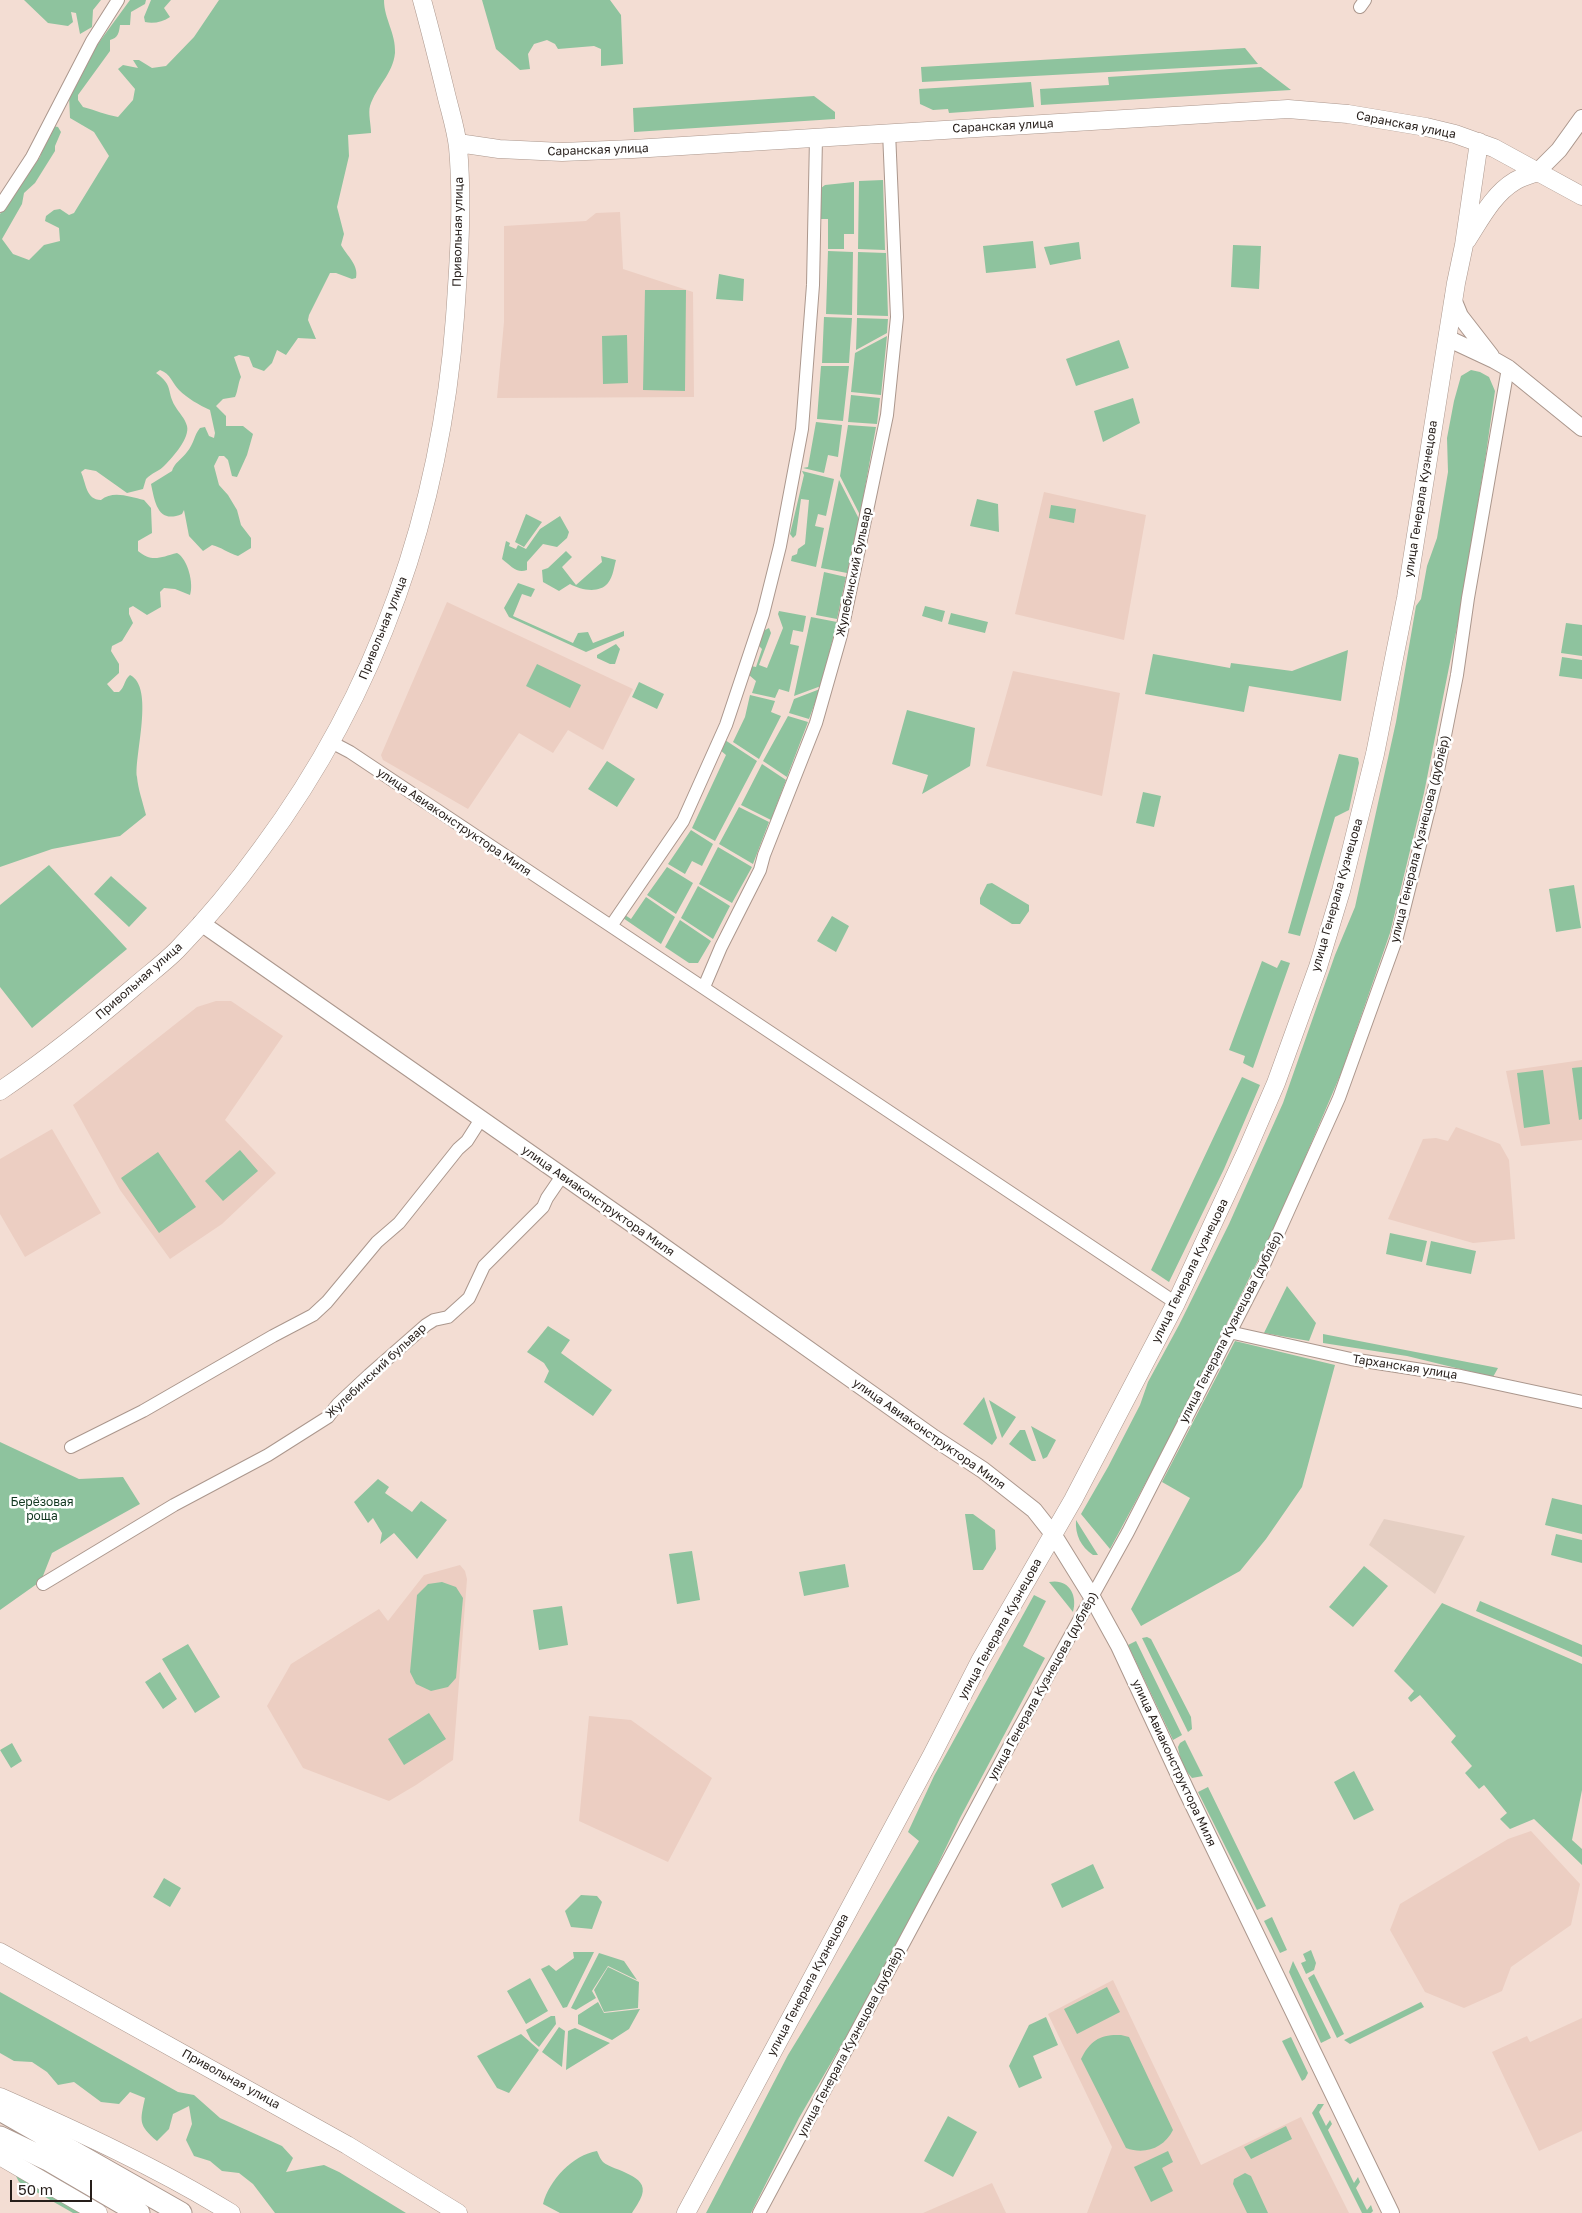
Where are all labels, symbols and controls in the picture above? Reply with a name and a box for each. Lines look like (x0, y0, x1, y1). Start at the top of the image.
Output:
street label: Саранская улица (1355, 108, 1457, 142)
street label: Саранская улица (952, 116, 1054, 136)
street label: Саранская улица (547, 141, 649, 159)
street label: Привольная улица (450, 177, 466, 287)
street label: улица Генерала Кузнецова (1401, 419, 1441, 579)
street label: Жулебинский бульвар (833, 506, 875, 638)
street label: Привольная улица (356, 574, 410, 682)
street label: улица Генерала Кузнецова (дублёр) (1387, 734, 1453, 944)
street label: улица Авиаконструктора Миля (374, 765, 534, 879)
street label: улица Генерала Кузнецова (1308, 817, 1366, 973)
street label: Привольная улица (93, 939, 185, 1023)
street label: улица Авиаконструктора Миля (519, 1143, 677, 1259)
street label: улица Генерала Кузнецова (1149, 1196, 1231, 1346)
street label: улица Генерала Кузнецова (дублёр) (1176, 1229, 1286, 1425)
street label: Жулебинский бульвар (323, 1321, 429, 1421)
street label: Тарханская улица (1352, 1352, 1458, 1382)
street label: улица Авиаконструктора Миля (850, 1376, 1008, 1492)
park label: Берёзовая роща (10, 1495, 74, 1523)
street label: улица Генерала Кузнецова (955, 1556, 1045, 1702)
street label: улица Генерала Кузнецова (дублёр) (985, 1589, 1101, 1783)
street label: улица Авиаконструктора Миля (1129, 1677, 1219, 1849)
street label: улица Генерала Кузнецова (764, 1911, 852, 2059)
street label: улица Генерала Кузнецова (дублёр) (795, 1944, 907, 2140)
street label: Привольная улица (179, 2046, 283, 2112)
scale bar (12, 2170, 95, 2202)
text: 50 m (18, 2180, 53, 2198)

